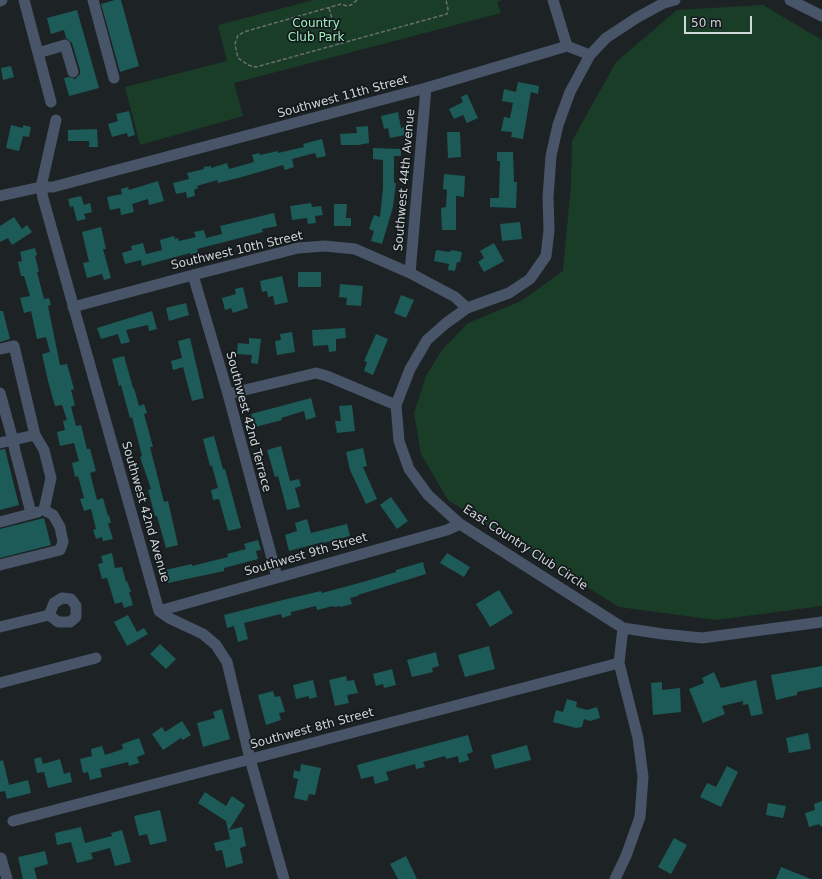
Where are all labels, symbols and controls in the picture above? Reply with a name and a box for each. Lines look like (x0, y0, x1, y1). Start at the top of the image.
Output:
scale bar (686, 8, 754, 34)
text: 50 m (691, 16, 722, 30)
park label: Country Club Park (288, 17, 344, 45)
street label: Southwest 11th Street (276, 73, 410, 121)
street label: Southwest 44th Avenue (392, 108, 418, 252)
street label: Southwest 10th Street (170, 229, 304, 273)
street label: Southwest 42nd Terrace (222, 350, 274, 494)
street label: Southwest 42nd Avenue (118, 440, 172, 584)
street label: East Country Club Circle (460, 502, 590, 594)
street label: Southwest 9th Street (243, 531, 369, 579)
street label: Southwest 8th Street (249, 706, 375, 752)

